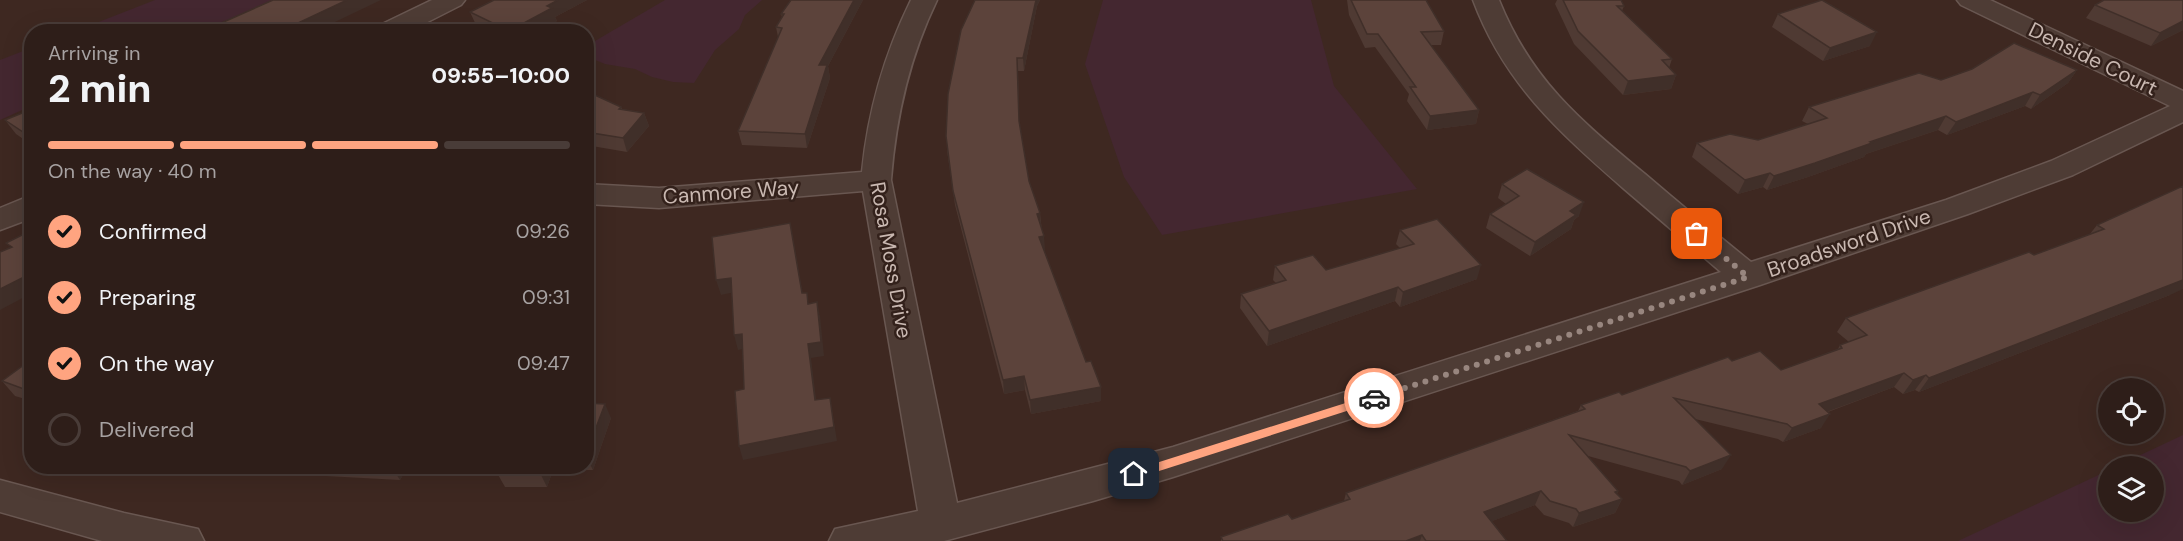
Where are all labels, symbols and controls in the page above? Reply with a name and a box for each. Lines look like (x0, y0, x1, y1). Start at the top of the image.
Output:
street label: Denside Court (2024, 16, 2162, 102)
text: Arriving in (48, 40, 140, 66)
text: 09:55–10:00 (432, 61, 570, 90)
text: 2 min (48, 63, 152, 114)
text: On the way · 40 m (48, 158, 216, 184)
street label: Canmore Way (662, 173, 800, 211)
street label: Rosa Moss Drive (863, 180, 919, 340)
street label: Broadsword Drive (1764, 202, 1935, 284)
pin (1671, 208, 1722, 259)
icon: check (48, 215, 81, 248)
text: Confirmed (99, 217, 207, 246)
icon: bag (1680, 217, 1713, 250)
text: 09:26 (516, 218, 570, 244)
icon: check (48, 281, 81, 314)
text: Preparing (99, 283, 196, 312)
text: 09:31 (522, 284, 570, 310)
icon: check (48, 347, 81, 380)
text: On the way (99, 349, 214, 378)
text: 09:47 (517, 350, 570, 376)
courier (1344, 368, 1404, 428)
map controls (2098, 378, 2164, 522)
button: locate (2098, 378, 2164, 444)
icon: car (1358, 382, 1391, 415)
text: Delivered (99, 415, 194, 444)
pin (1108, 448, 1159, 499)
button: layers (2098, 456, 2164, 522)
icon: home (1117, 457, 1150, 490)

